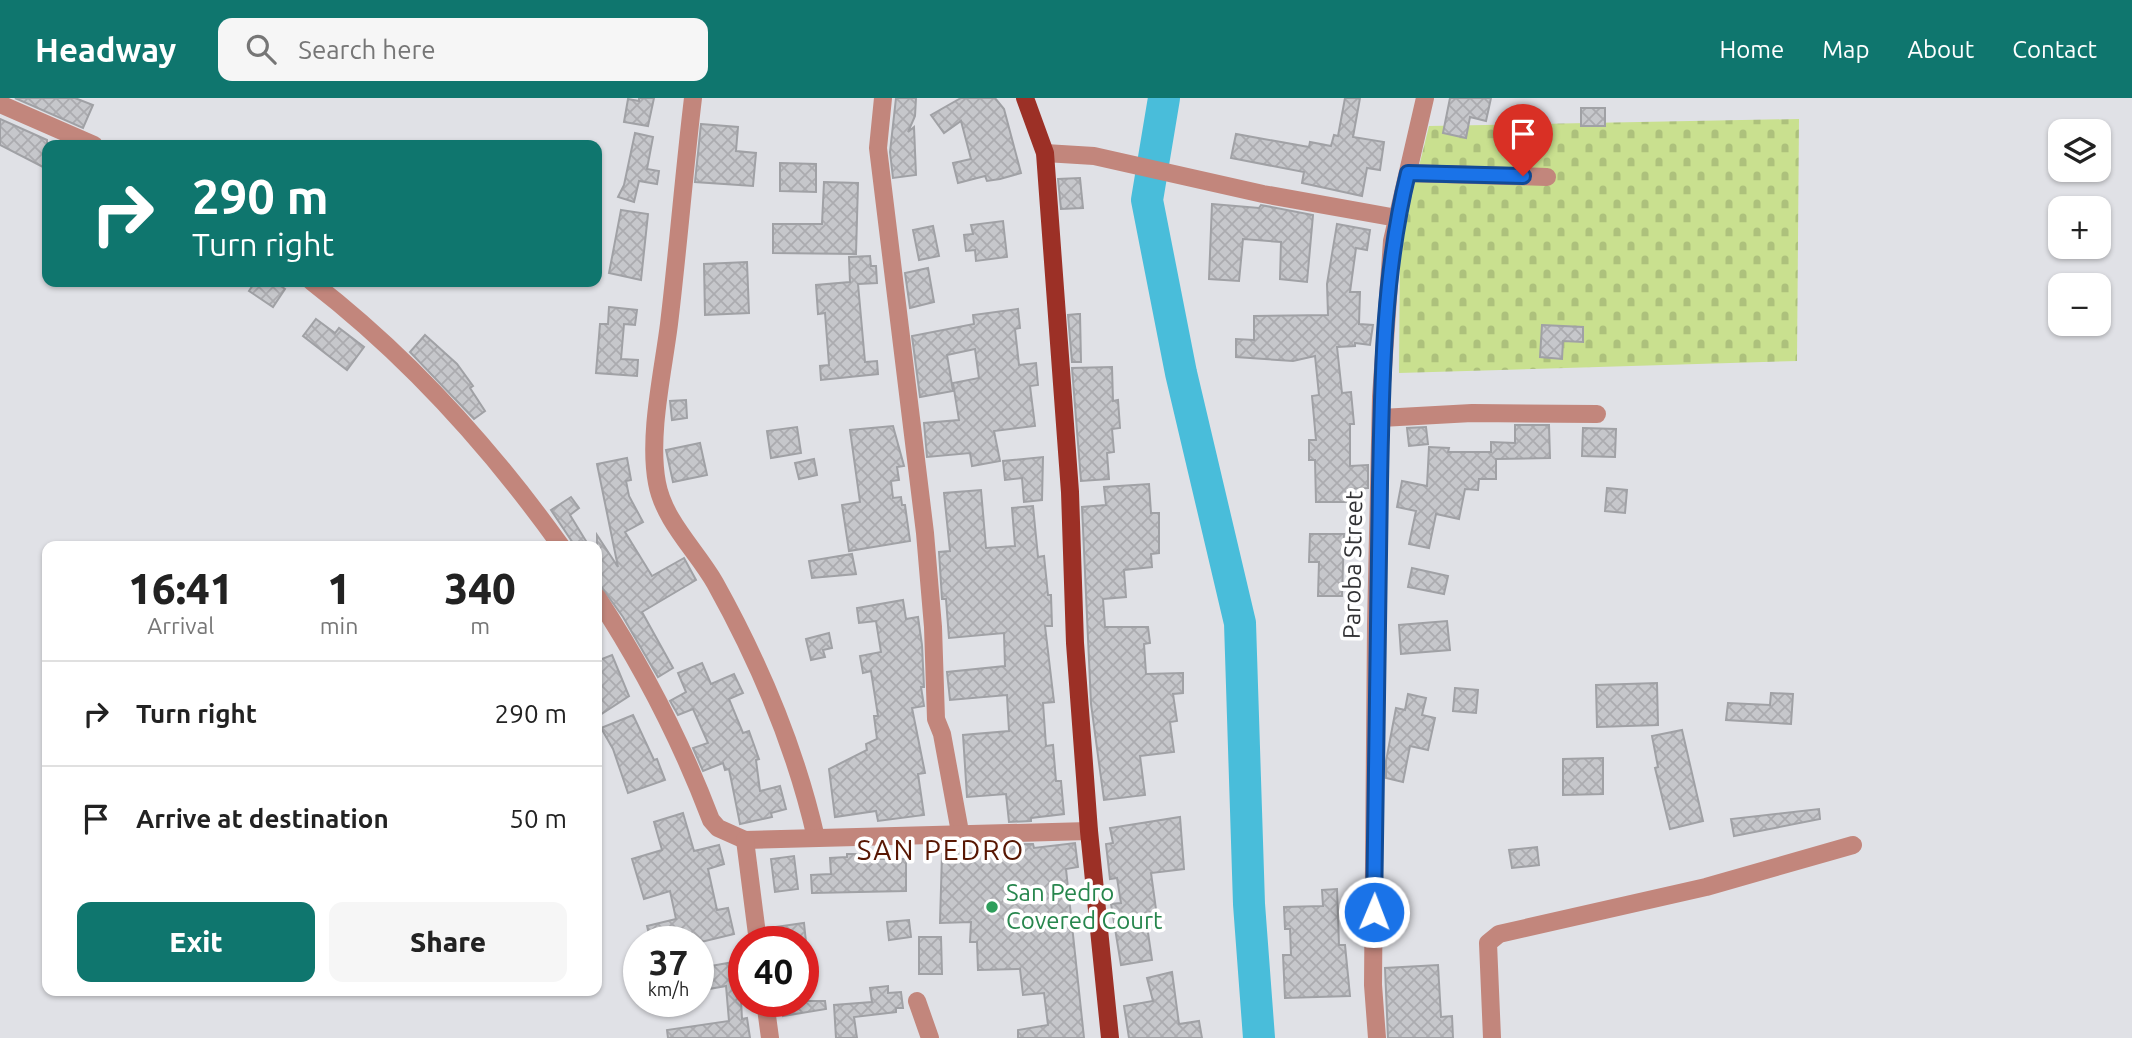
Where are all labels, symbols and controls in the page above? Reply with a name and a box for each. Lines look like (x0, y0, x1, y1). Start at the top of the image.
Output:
search box (218, 18, 708, 81)
icon: search (242, 30, 280, 68)
text: Headway (35, 31, 176, 68)
text: Search here (298, 35, 436, 64)
text: Home (1719, 36, 1784, 63)
text: Map (1822, 36, 1869, 63)
text: About (1907, 36, 1974, 63)
text: Contact (2012, 36, 2097, 63)
pin (1493, 104, 1553, 176)
icon: arrive (1504, 115, 1542, 153)
map controls (2048, 119, 2111, 336)
button: layers (2048, 119, 2111, 182)
icon: right (77, 168, 168, 259)
text: 290 m (192, 168, 329, 223)
button: + (2048, 196, 2111, 259)
text: Turn right (192, 226, 334, 262)
button: − (2048, 273, 2111, 336)
street label: Paroba Street (1338, 490, 1367, 639)
text: 16:41 (128, 565, 233, 612)
text: 1 (327, 565, 351, 612)
text: 340 (445, 565, 516, 612)
text: Arrival (147, 613, 214, 638)
text: min (320, 613, 358, 638)
text: m (470, 613, 490, 638)
icon: right (77, 695, 115, 733)
text: Turn right (136, 699, 257, 728)
text: 290 m (495, 699, 567, 728)
icon: arrive (77, 800, 115, 838)
text: Arrive at destination (136, 804, 389, 833)
text: 50 m (509, 804, 567, 833)
district label: SAN PEDRO (857, 834, 1025, 865)
position arrow (1337, 875, 1411, 949)
place label: San Pedro Covered Court (1006, 879, 1163, 934)
marker: San Pedro Covered Court (984, 899, 1000, 915)
button: Exit (77, 902, 315, 982)
button: Share (329, 902, 567, 982)
speed limit sign: 40 (728, 926, 819, 1017)
text: 37 (649, 942, 688, 982)
text: km/h (648, 979, 689, 999)

